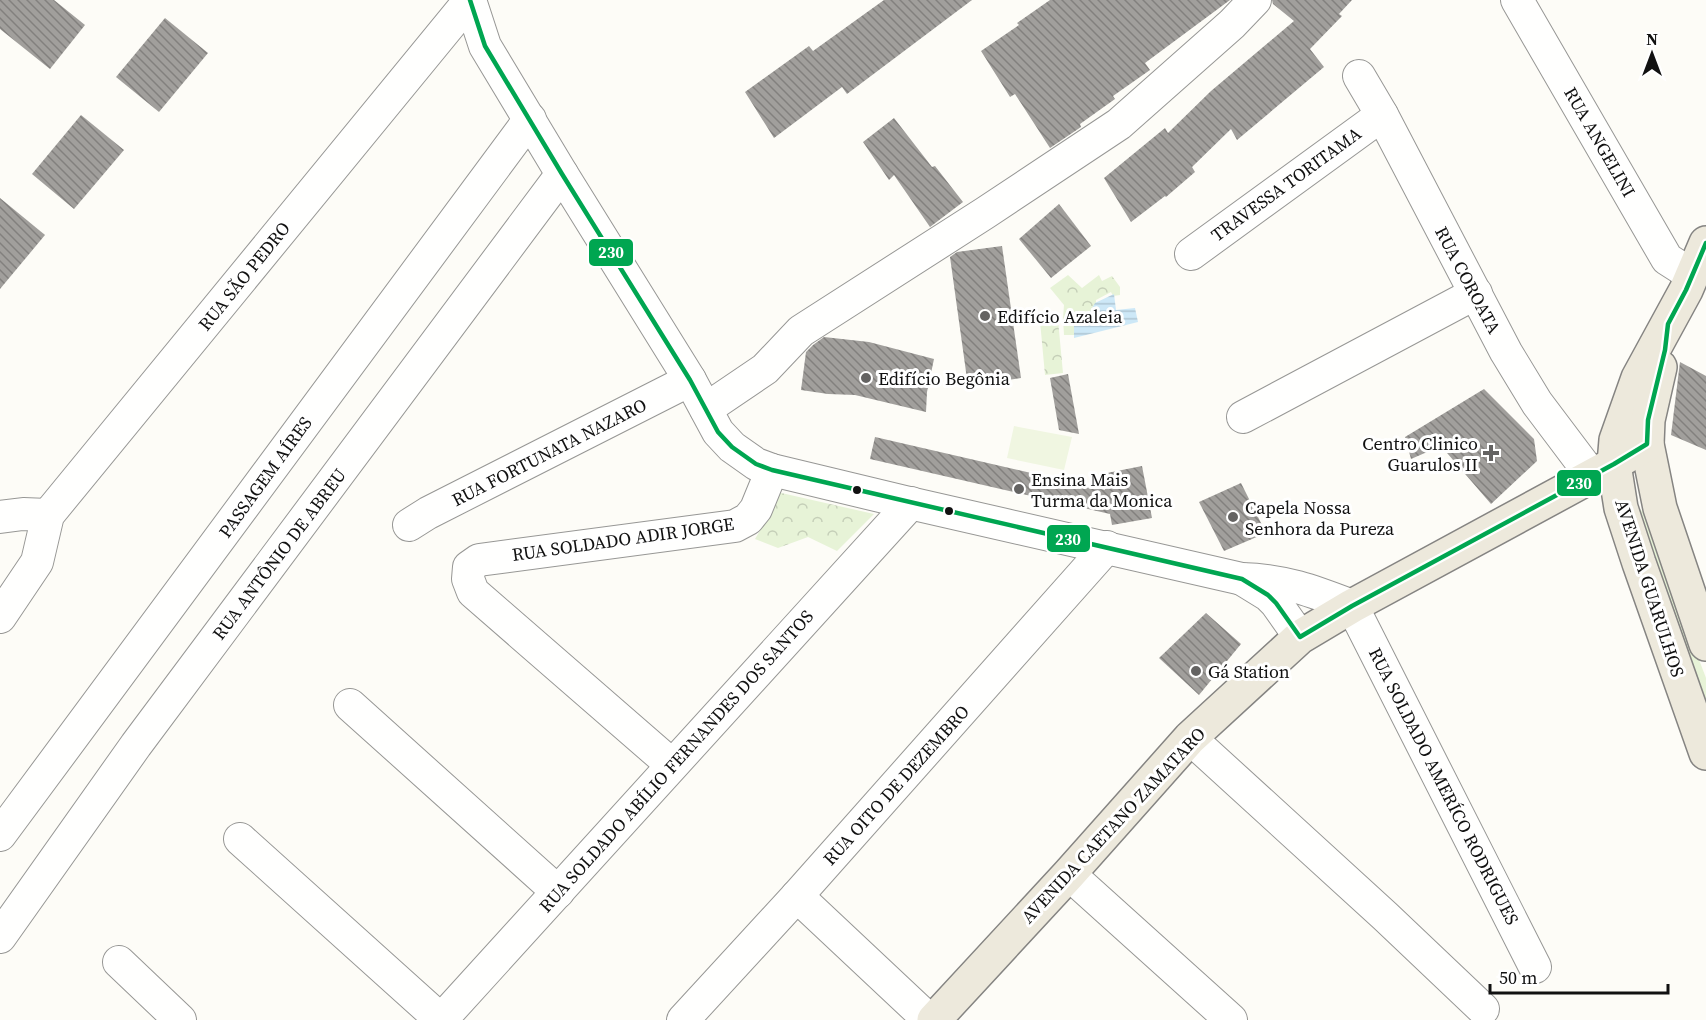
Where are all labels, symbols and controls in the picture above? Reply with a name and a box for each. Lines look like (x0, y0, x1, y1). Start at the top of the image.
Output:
north arrow (1622, 24, 1682, 84)
text: N (1646, 28, 1658, 50)
street label: RUA ANGELINI (1558, 82, 1642, 202)
street label: TRAVESSA TORITAMA (1206, 121, 1366, 247)
street label: RUA SÃO PEDRO (192, 216, 296, 336)
street label: RUA COROATA (1429, 222, 1507, 338)
line badge: 230 (588, 238, 634, 267)
text: 230 (598, 241, 624, 263)
place label: Edifício Azaleia (997, 304, 1123, 329)
marker: Edifício Azaleia (978, 309, 992, 323)
place label: Edifício Begônia (878, 366, 1011, 391)
marker: Edifício Begônia (859, 371, 873, 385)
street label: RUA FORTUNATA NAZARO (447, 392, 651, 512)
street label: PASSAGEM AÍRES (213, 411, 317, 543)
place label: Centro Clinico Guarulos II (1362, 431, 1478, 477)
marker: Centro Clinico Guarulos II (1482, 444, 1500, 462)
street label: RUA ANTÔNIO DE ABREU (206, 463, 352, 645)
place label: Ensina Mais Turma da Monica (1031, 467, 1173, 513)
line badge: 230 (1556, 469, 1602, 497)
text: 230 (1566, 472, 1592, 494)
marker: Ensina Mais Turma da Monica (1012, 482, 1026, 496)
unlabelled marker (851, 484, 863, 496)
place label: Capela Nossa Senhora da Pureza (1245, 495, 1395, 541)
street label: AVENIDA GUARULHOS (1609, 496, 1691, 680)
unlabelled marker (943, 505, 955, 517)
marker: Capela Nossa Senhora da Pureza (1226, 510, 1240, 524)
street label: RUA SOLDADO ADIR JORGE (510, 511, 736, 567)
line badge: 230 (1046, 524, 1091, 553)
text: 230 (1055, 528, 1081, 550)
street label: RUA SOLDADO ABÍLIO FERNANDES DOS SANTOS (533, 604, 819, 918)
street label: RUA SOLDADO AMERÍCO RODRIGUES (1363, 643, 1525, 929)
place label: Gá Station (1208, 659, 1290, 684)
marker: Gá Station (1189, 664, 1203, 678)
street label: RUA OITO DE DEZEMBRO (817, 699, 975, 871)
street label: AVENIDA CAETANO ZAMATARO (1015, 721, 1211, 929)
scale bar (1490, 957, 1668, 995)
text: 50 m (1499, 965, 1537, 990)

